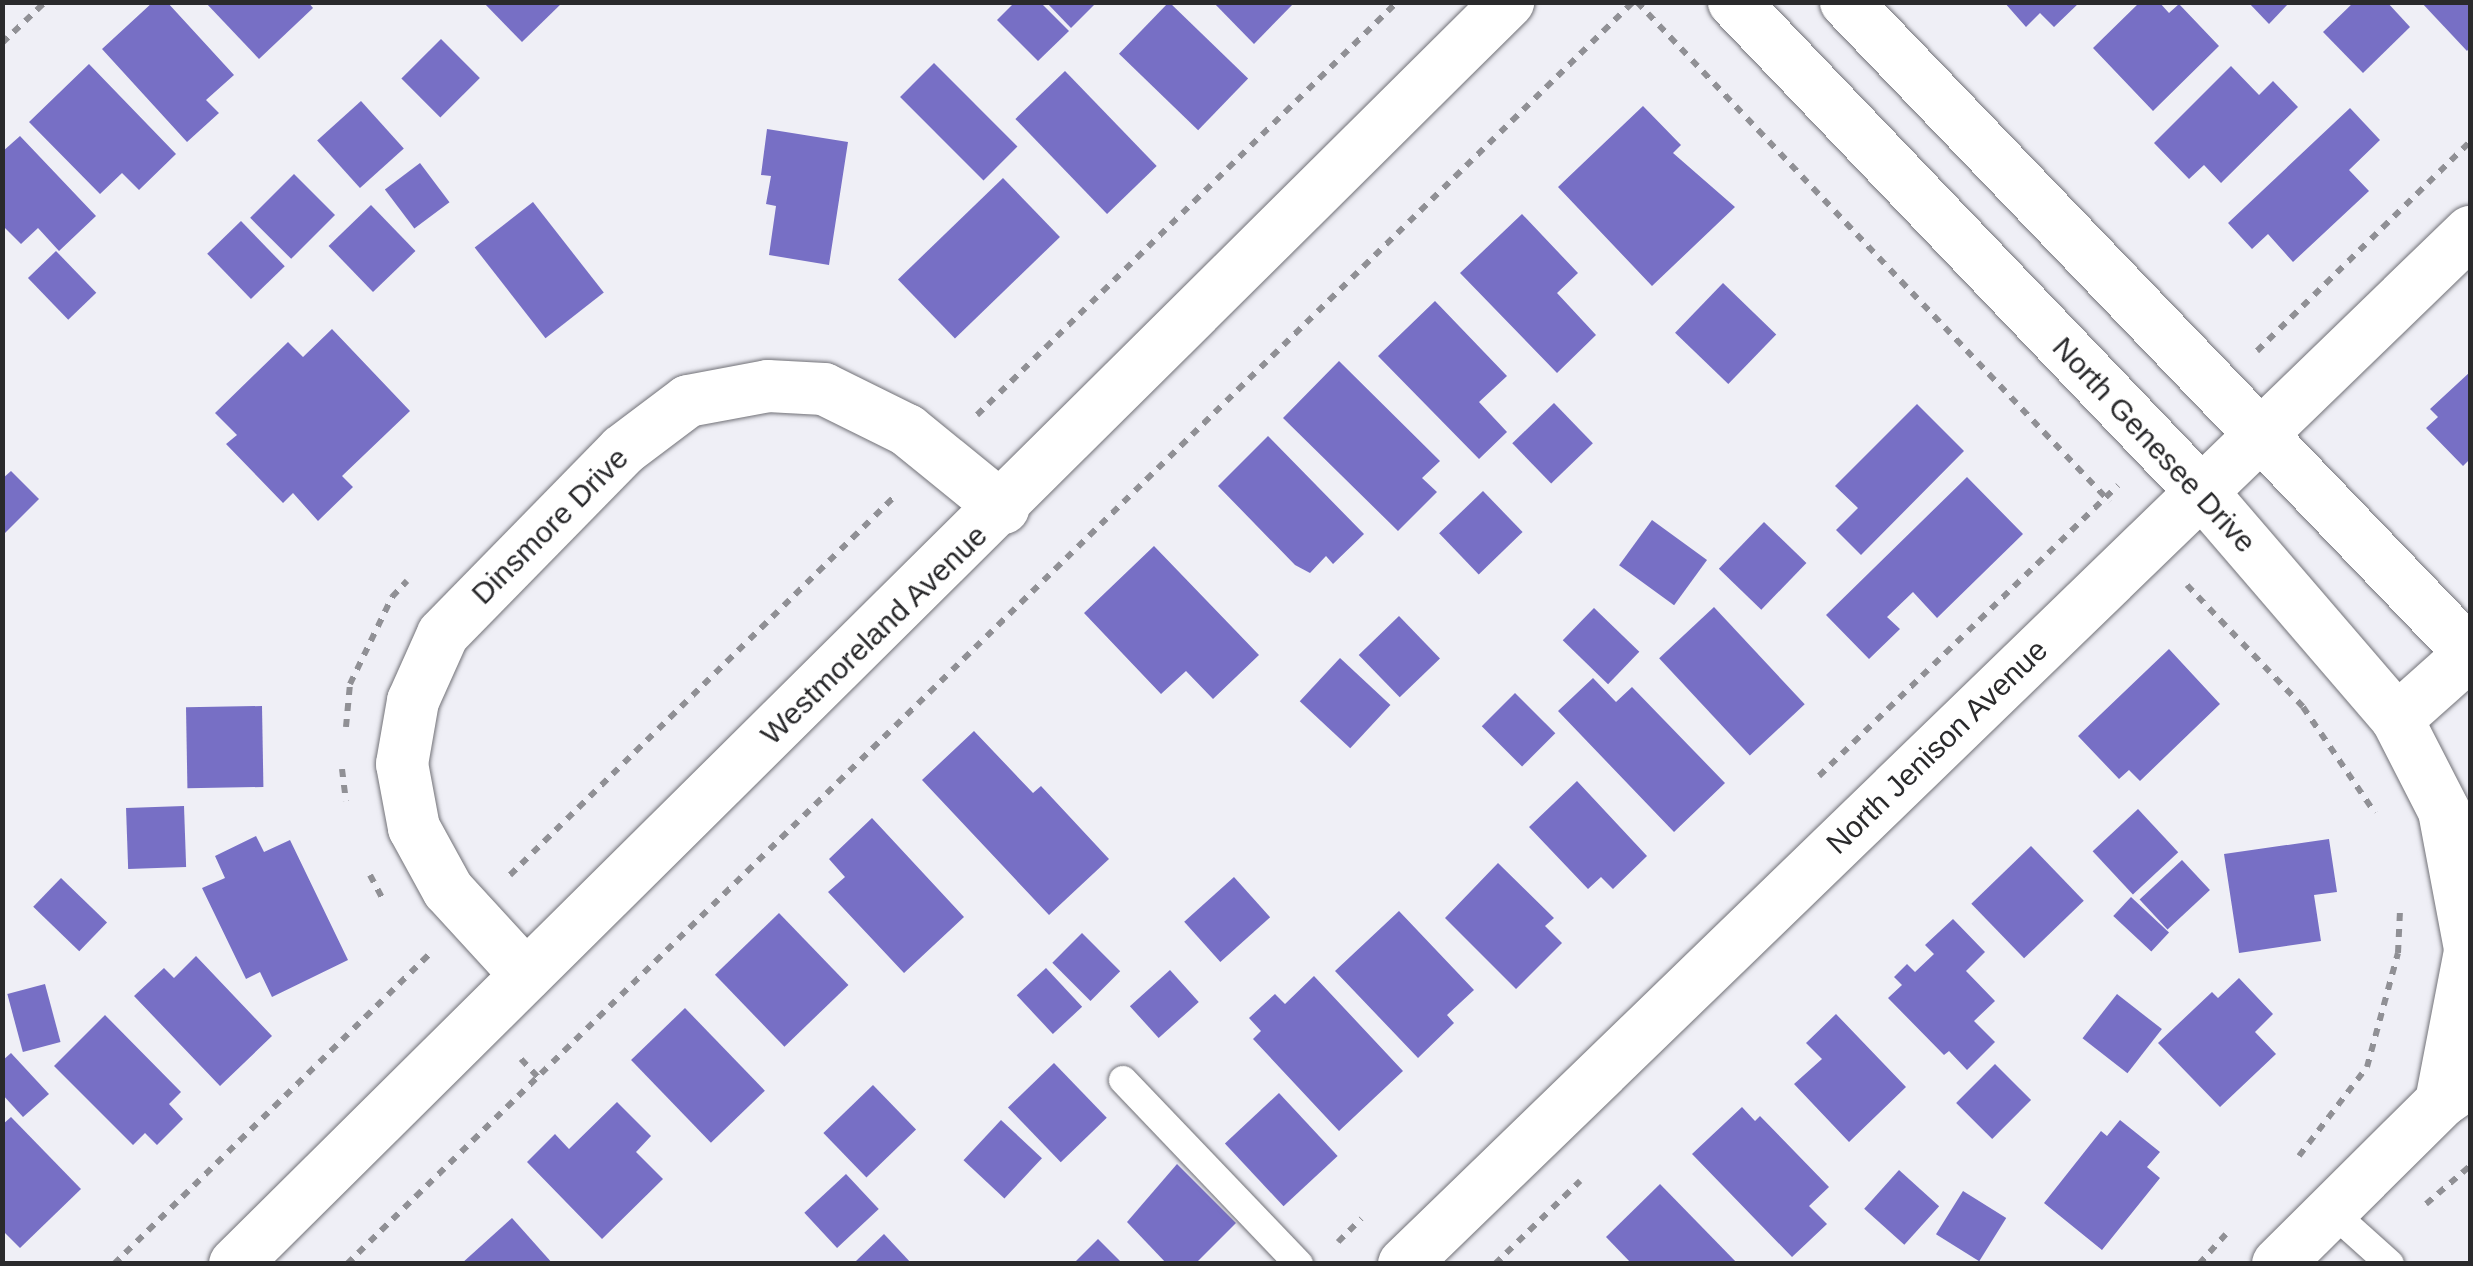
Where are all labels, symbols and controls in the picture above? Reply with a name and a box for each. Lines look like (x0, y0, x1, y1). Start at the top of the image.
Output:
street label: North Genesee Drive (2045, 330, 2263, 560)
street label: Dinsmore Drive (464, 440, 636, 612)
street label: Westmoreland Avenue (753, 517, 995, 753)
street label: North Jenison Avenue (1819, 632, 2055, 862)

